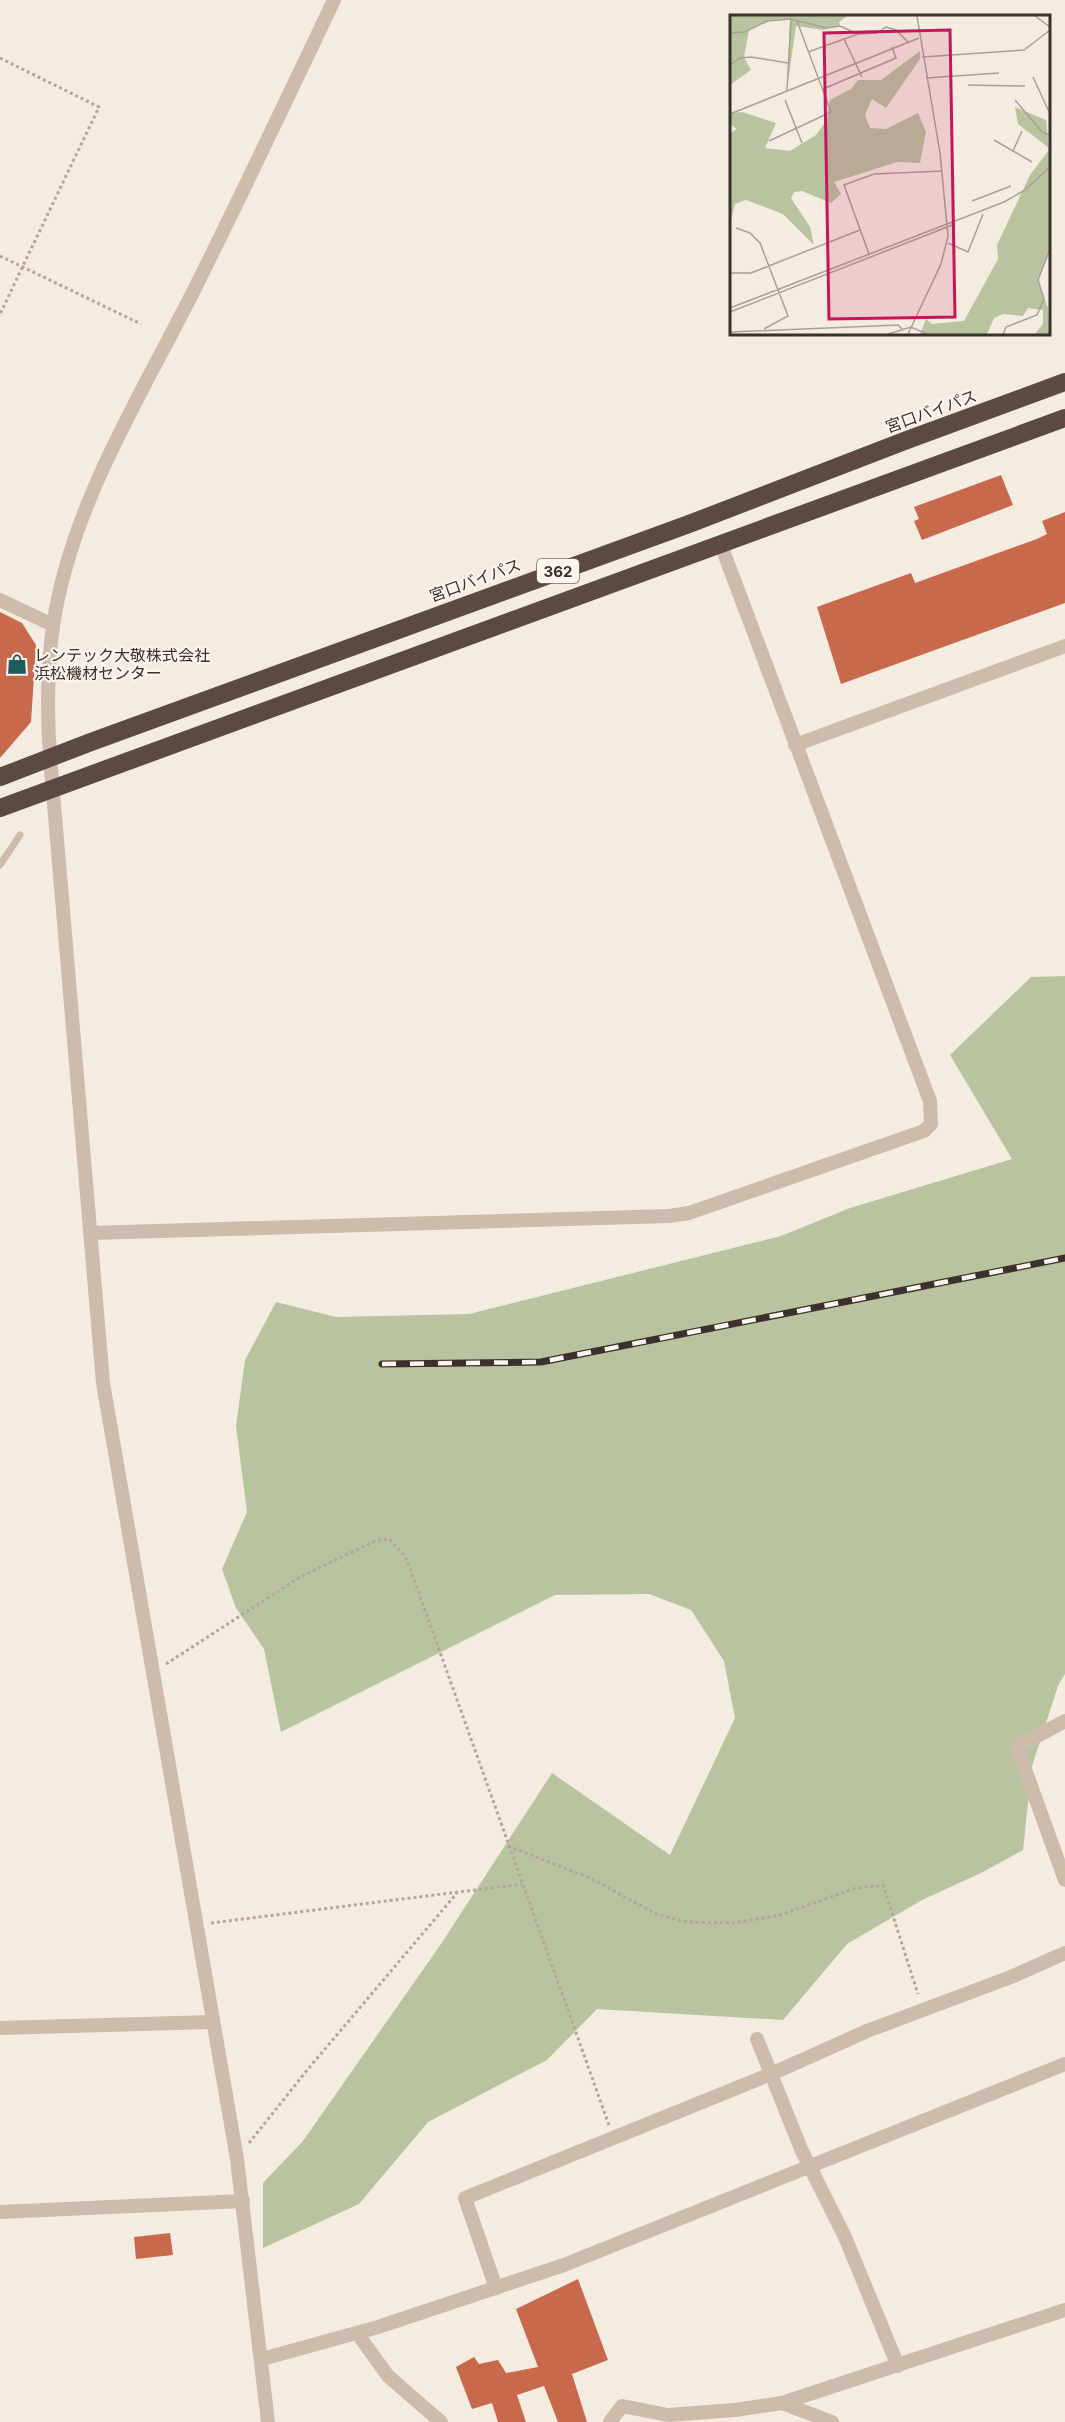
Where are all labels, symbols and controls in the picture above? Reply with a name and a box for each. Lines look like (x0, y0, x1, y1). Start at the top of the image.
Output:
inset map (730, 15, 1050, 334)
street label: 宮口バイパス (883, 385, 979, 437)
street label: 宮口バイパス (427, 554, 523, 606)
road number: 362 (537, 559, 579, 583)
place label: レンテック大敬株式会社 浜松機材センター (34, 645, 210, 683)
shop icon: レンテック大敬株式会社 浜松機材センター (5, 652, 29, 676)

